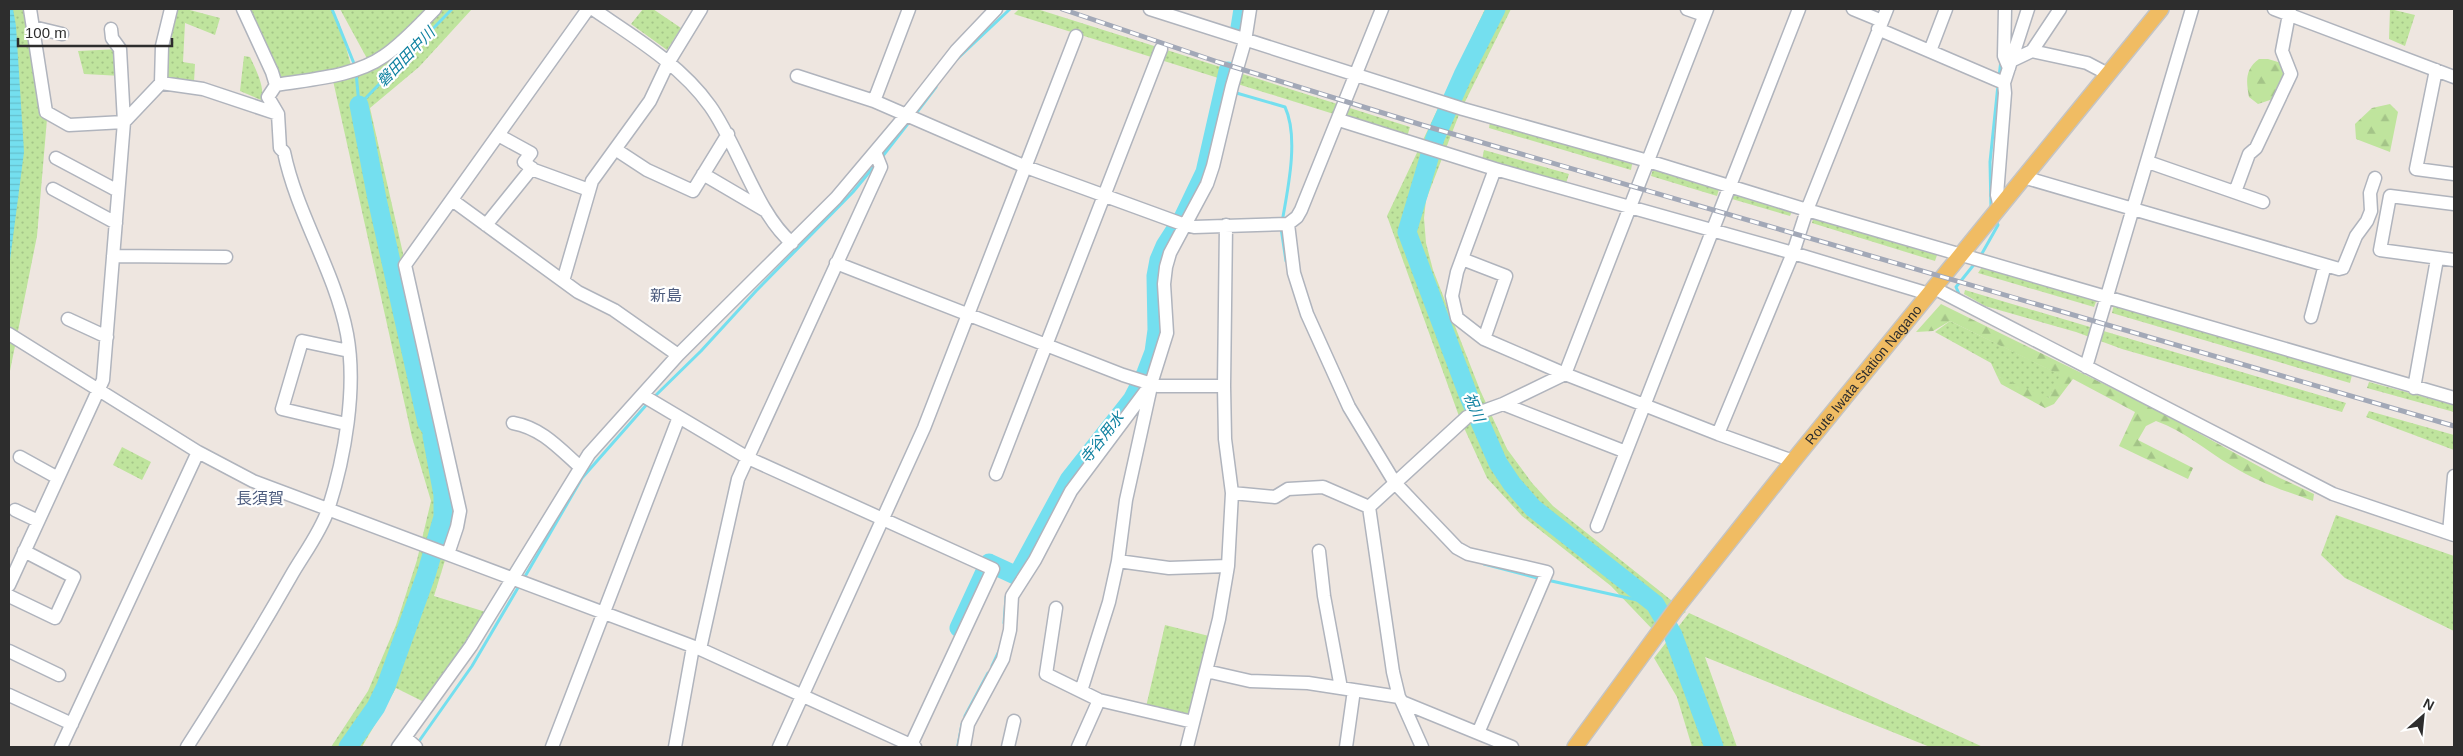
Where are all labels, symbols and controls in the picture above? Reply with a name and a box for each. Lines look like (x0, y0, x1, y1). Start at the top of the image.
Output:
scale bar (18, 15, 171, 47)
water label: 磐田田中川 (373, 22, 439, 90)
text: 100 m (25, 24, 67, 41)
district label: 新島 (650, 287, 682, 304)
street label: Route Iwata Station Nagano (1802, 301, 1925, 448)
water label: 祝川 (1461, 390, 1489, 426)
water label: 寺谷用水 (1076, 407, 1128, 467)
district label: 長須賀 (236, 490, 284, 507)
north arrow (2398, 691, 2448, 741)
text: N (2421, 695, 2437, 714)

